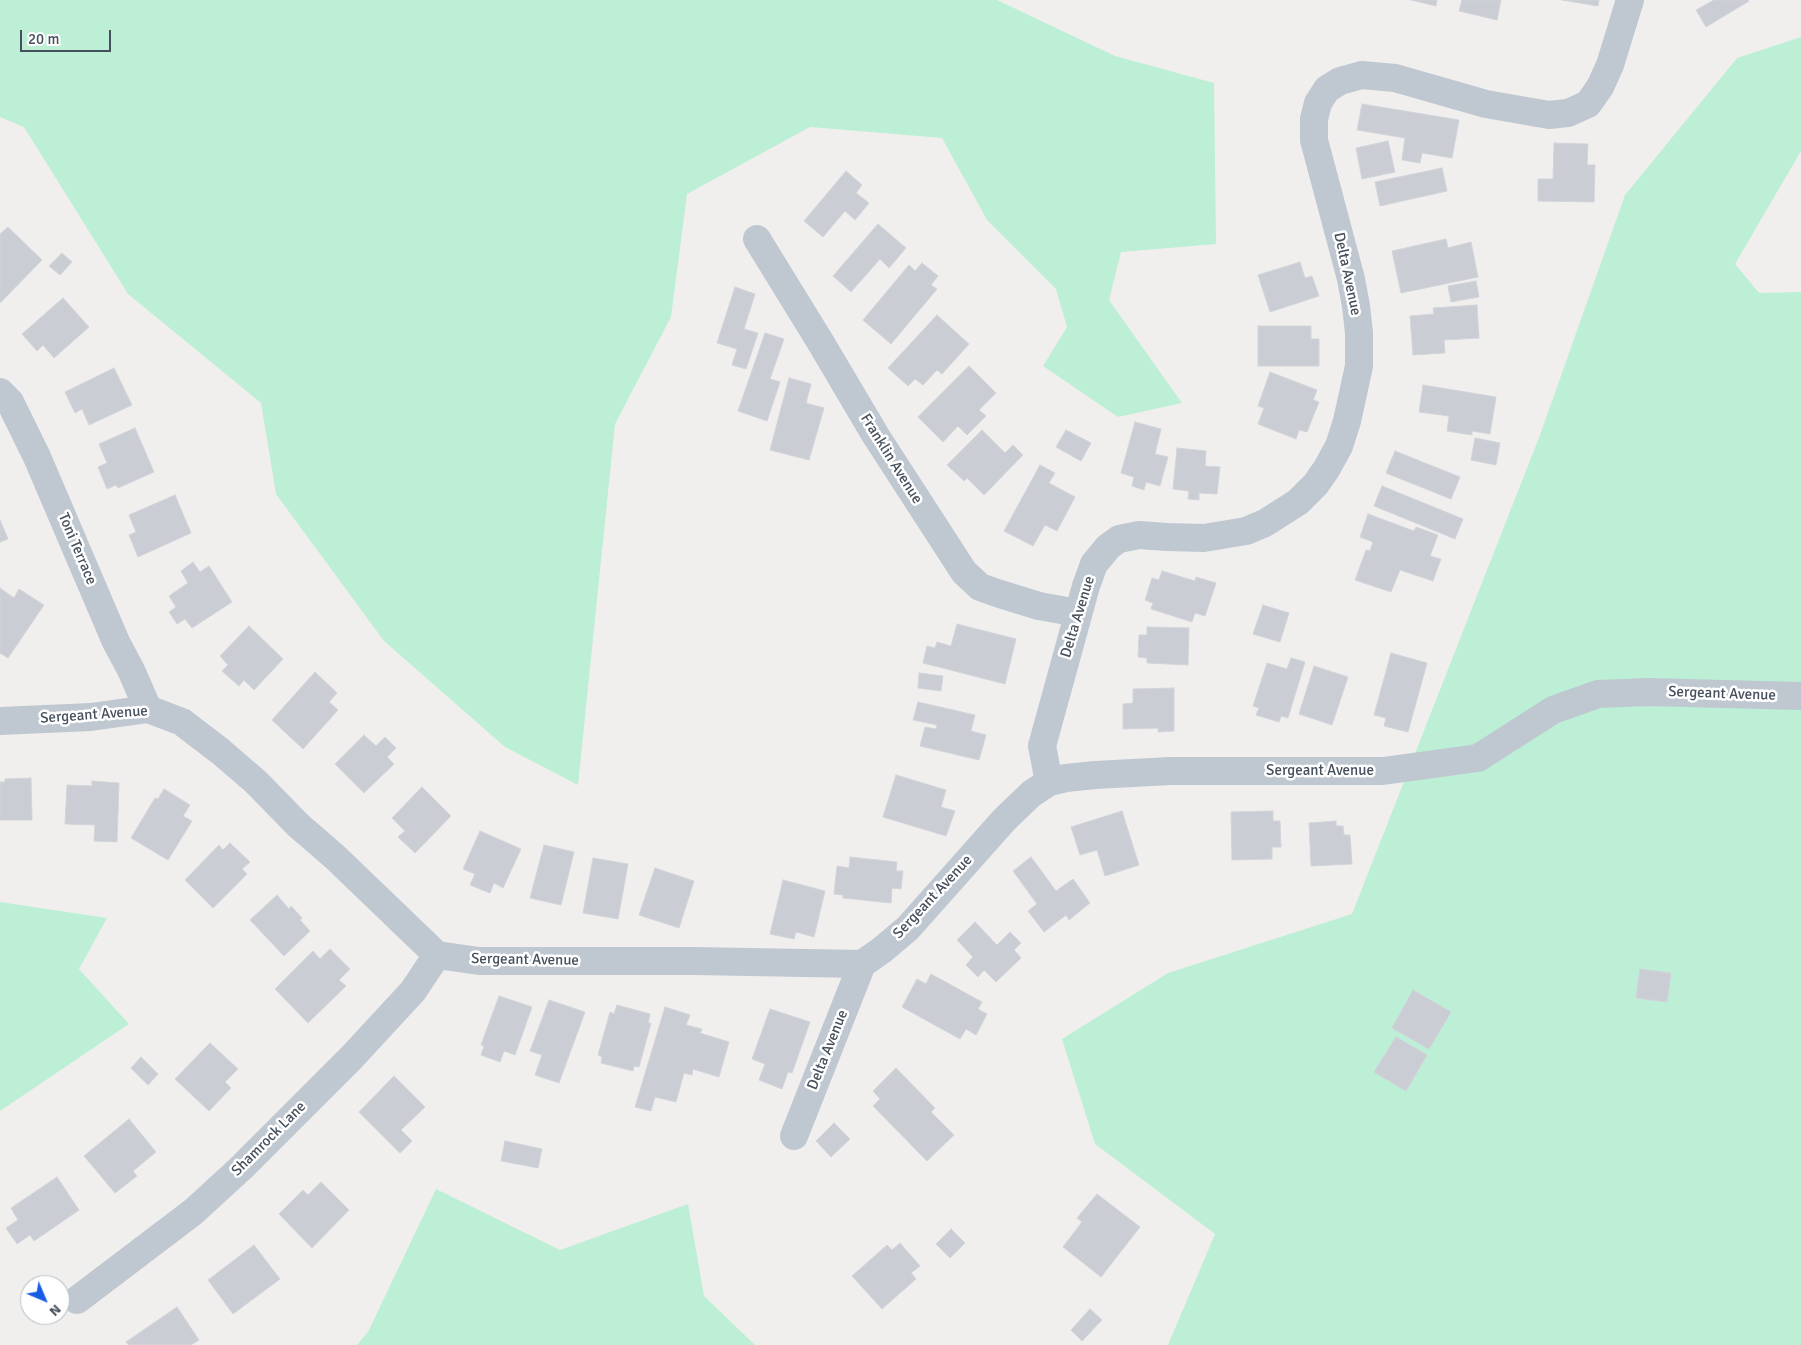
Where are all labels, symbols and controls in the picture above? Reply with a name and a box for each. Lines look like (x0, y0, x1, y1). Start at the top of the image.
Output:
scale bar (22, 20, 114, 52)
text: 20 m (28, 30, 59, 48)
street label: Delta Avenue (1329, 231, 1365, 317)
street label: Franklin Avenue (856, 411, 926, 507)
street label: Toni Terrace (54, 510, 100, 588)
street label: Delta Avenue (1057, 574, 1099, 660)
street label: Sergeant Avenue (1668, 683, 1776, 705)
street label: Sergeant Avenue (40, 702, 148, 728)
street label: Sergeant Avenue (1266, 762, 1374, 780)
street label: Sergeant Avenue (890, 851, 976, 943)
street label: Sergeant Avenue (471, 950, 579, 970)
street label: Delta Avenue (804, 1007, 852, 1093)
street label: Shamrock Lane (228, 1098, 310, 1180)
north arrow (20, 1275, 70, 1325)
text: N (46, 1301, 65, 1320)

